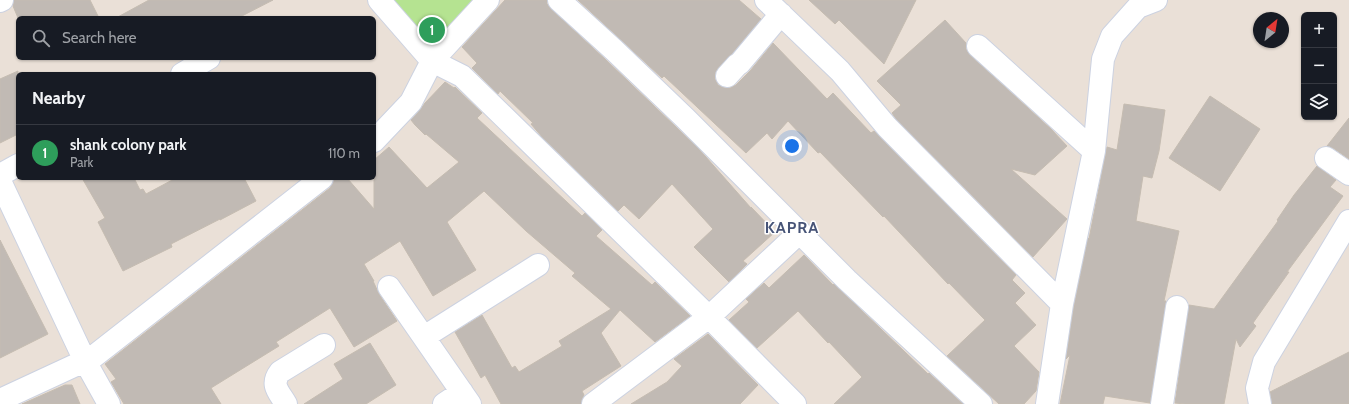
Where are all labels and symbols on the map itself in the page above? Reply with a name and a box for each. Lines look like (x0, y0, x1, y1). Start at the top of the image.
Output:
north arrow (1253, 12, 1289, 48)
pin: 1 (419, 15, 445, 45)
your location (782, 136, 802, 156)
district label: KAPRA (765, 218, 819, 237)

